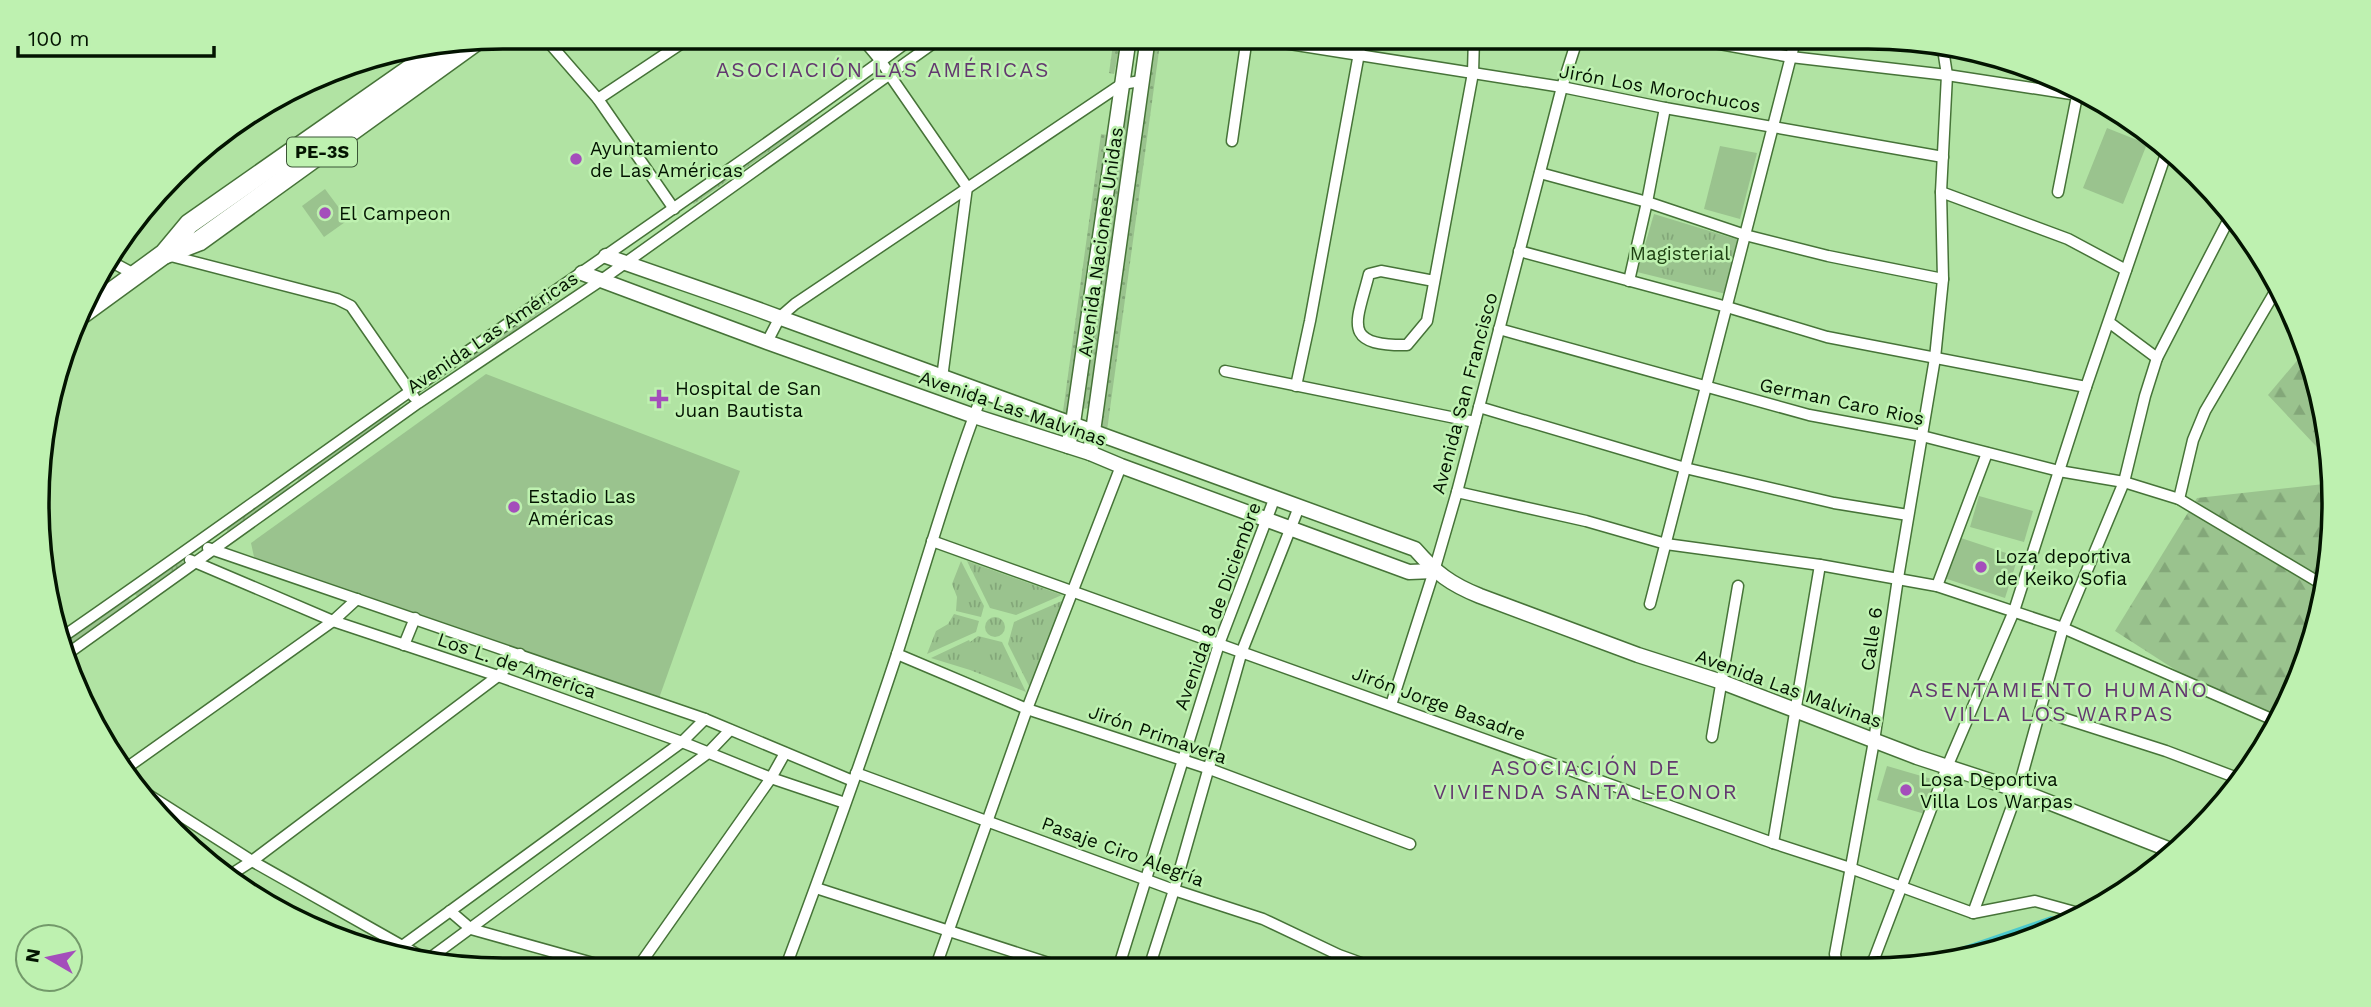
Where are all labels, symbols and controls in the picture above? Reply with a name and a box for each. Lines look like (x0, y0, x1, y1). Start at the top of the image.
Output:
scale bar (18, 14, 214, 58)
text: 100 m (28, 26, 90, 51)
district label: ASOCIACIÓN LAS AMÉRICAS (716, 57, 1050, 82)
street label: Jirón Los Morochucos (1557, 59, 1762, 118)
street label: Avenida Naciones Unidas (1073, 126, 1128, 359)
place label: Ayuntamiento de Las Américas (590, 137, 743, 182)
road number: PE-3S (287, 138, 357, 167)
marker: Ayuntamiento de Las Américas (568, 151, 584, 167)
place label: El Campeon (339, 202, 451, 225)
marker: El Campeon (317, 205, 333, 221)
park label: Magisterial (1630, 242, 1730, 265)
street label: Avenida Las Américas (402, 266, 582, 398)
street label: Avenida San Francisco (1426, 290, 1502, 496)
street label: Avenida Las Malvinas (916, 366, 1110, 451)
street label: German Caro Rios (1757, 373, 1926, 430)
place label: Hospital de San Juan Bautista (675, 377, 821, 422)
marker: Hospital de San Juan Bautista (649, 389, 669, 409)
place label: Estadio Las Américas (528, 485, 636, 530)
marker: Estadio Las Américas (506, 499, 522, 515)
street label: Avenida 8 de Diciembre (1169, 499, 1266, 713)
place label: Loza deportiva de Keiko Sofia (1995, 545, 2131, 590)
marker: Loza deportiva de Keiko Sofia (1973, 559, 1989, 575)
street label: Calle 6 (1856, 606, 1887, 673)
street label: Los L. de America (434, 628, 599, 703)
street label: Avenida Las Malvinas (1692, 644, 1885, 733)
street label: Jirón Jorge Basadre (1349, 661, 1529, 746)
district label: ASENTAMIENTO HUMANO VILLA LOS WARPAS (1909, 677, 2209, 726)
street label: Jirón Primavera (1086, 700, 1230, 769)
district label: ASOCIACIÓN DE VIVIENDA SANTA LEONOR (1433, 755, 1739, 804)
place label: Losa Deportiva Villa Los Warpas (1920, 768, 2073, 813)
marker: Losa Deportiva Villa Los Warpas (1898, 782, 1914, 798)
street label: Pasaje Ciro Alegría (1038, 811, 1207, 892)
north arrow (14, 923, 84, 993)
text: N (20, 947, 45, 964)

